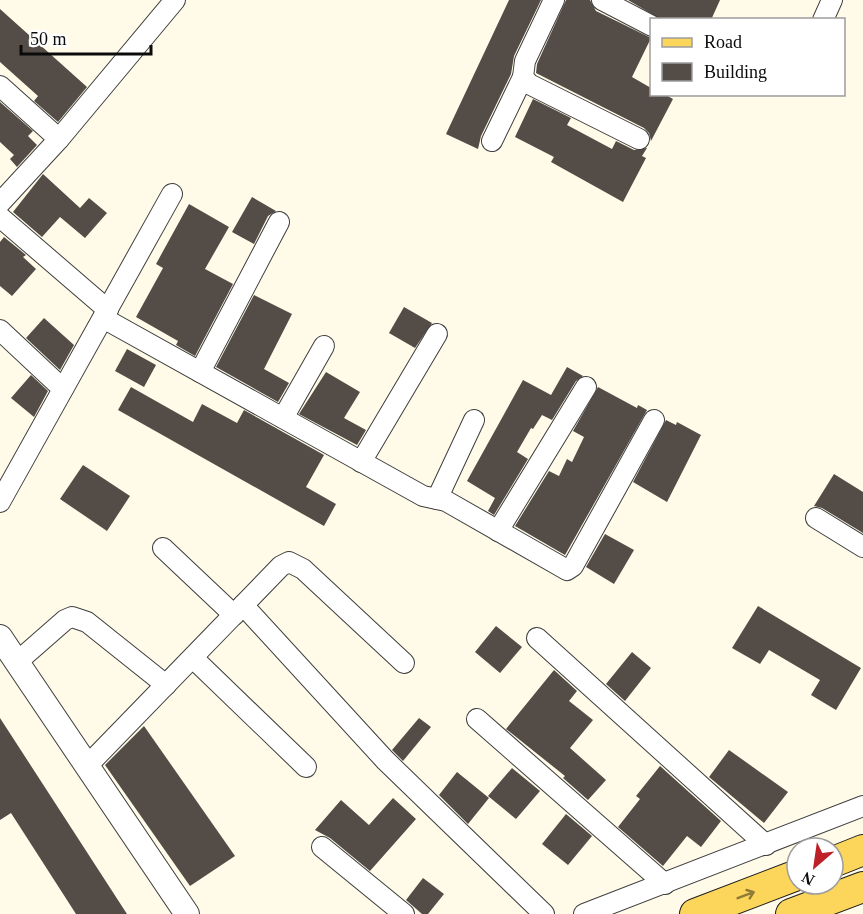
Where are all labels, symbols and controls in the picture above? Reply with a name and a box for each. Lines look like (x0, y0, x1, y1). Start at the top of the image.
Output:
scale bar (21, 18, 152, 56)
legend (650, 18, 845, 96)
text: 50 m (30, 29, 67, 49)
text: Road (704, 32, 742, 52)
text: Building (704, 62, 767, 82)
north arrow (785, 836, 845, 896)
text: N (798, 868, 817, 889)
one-way arrow (736, 888, 755, 899)

